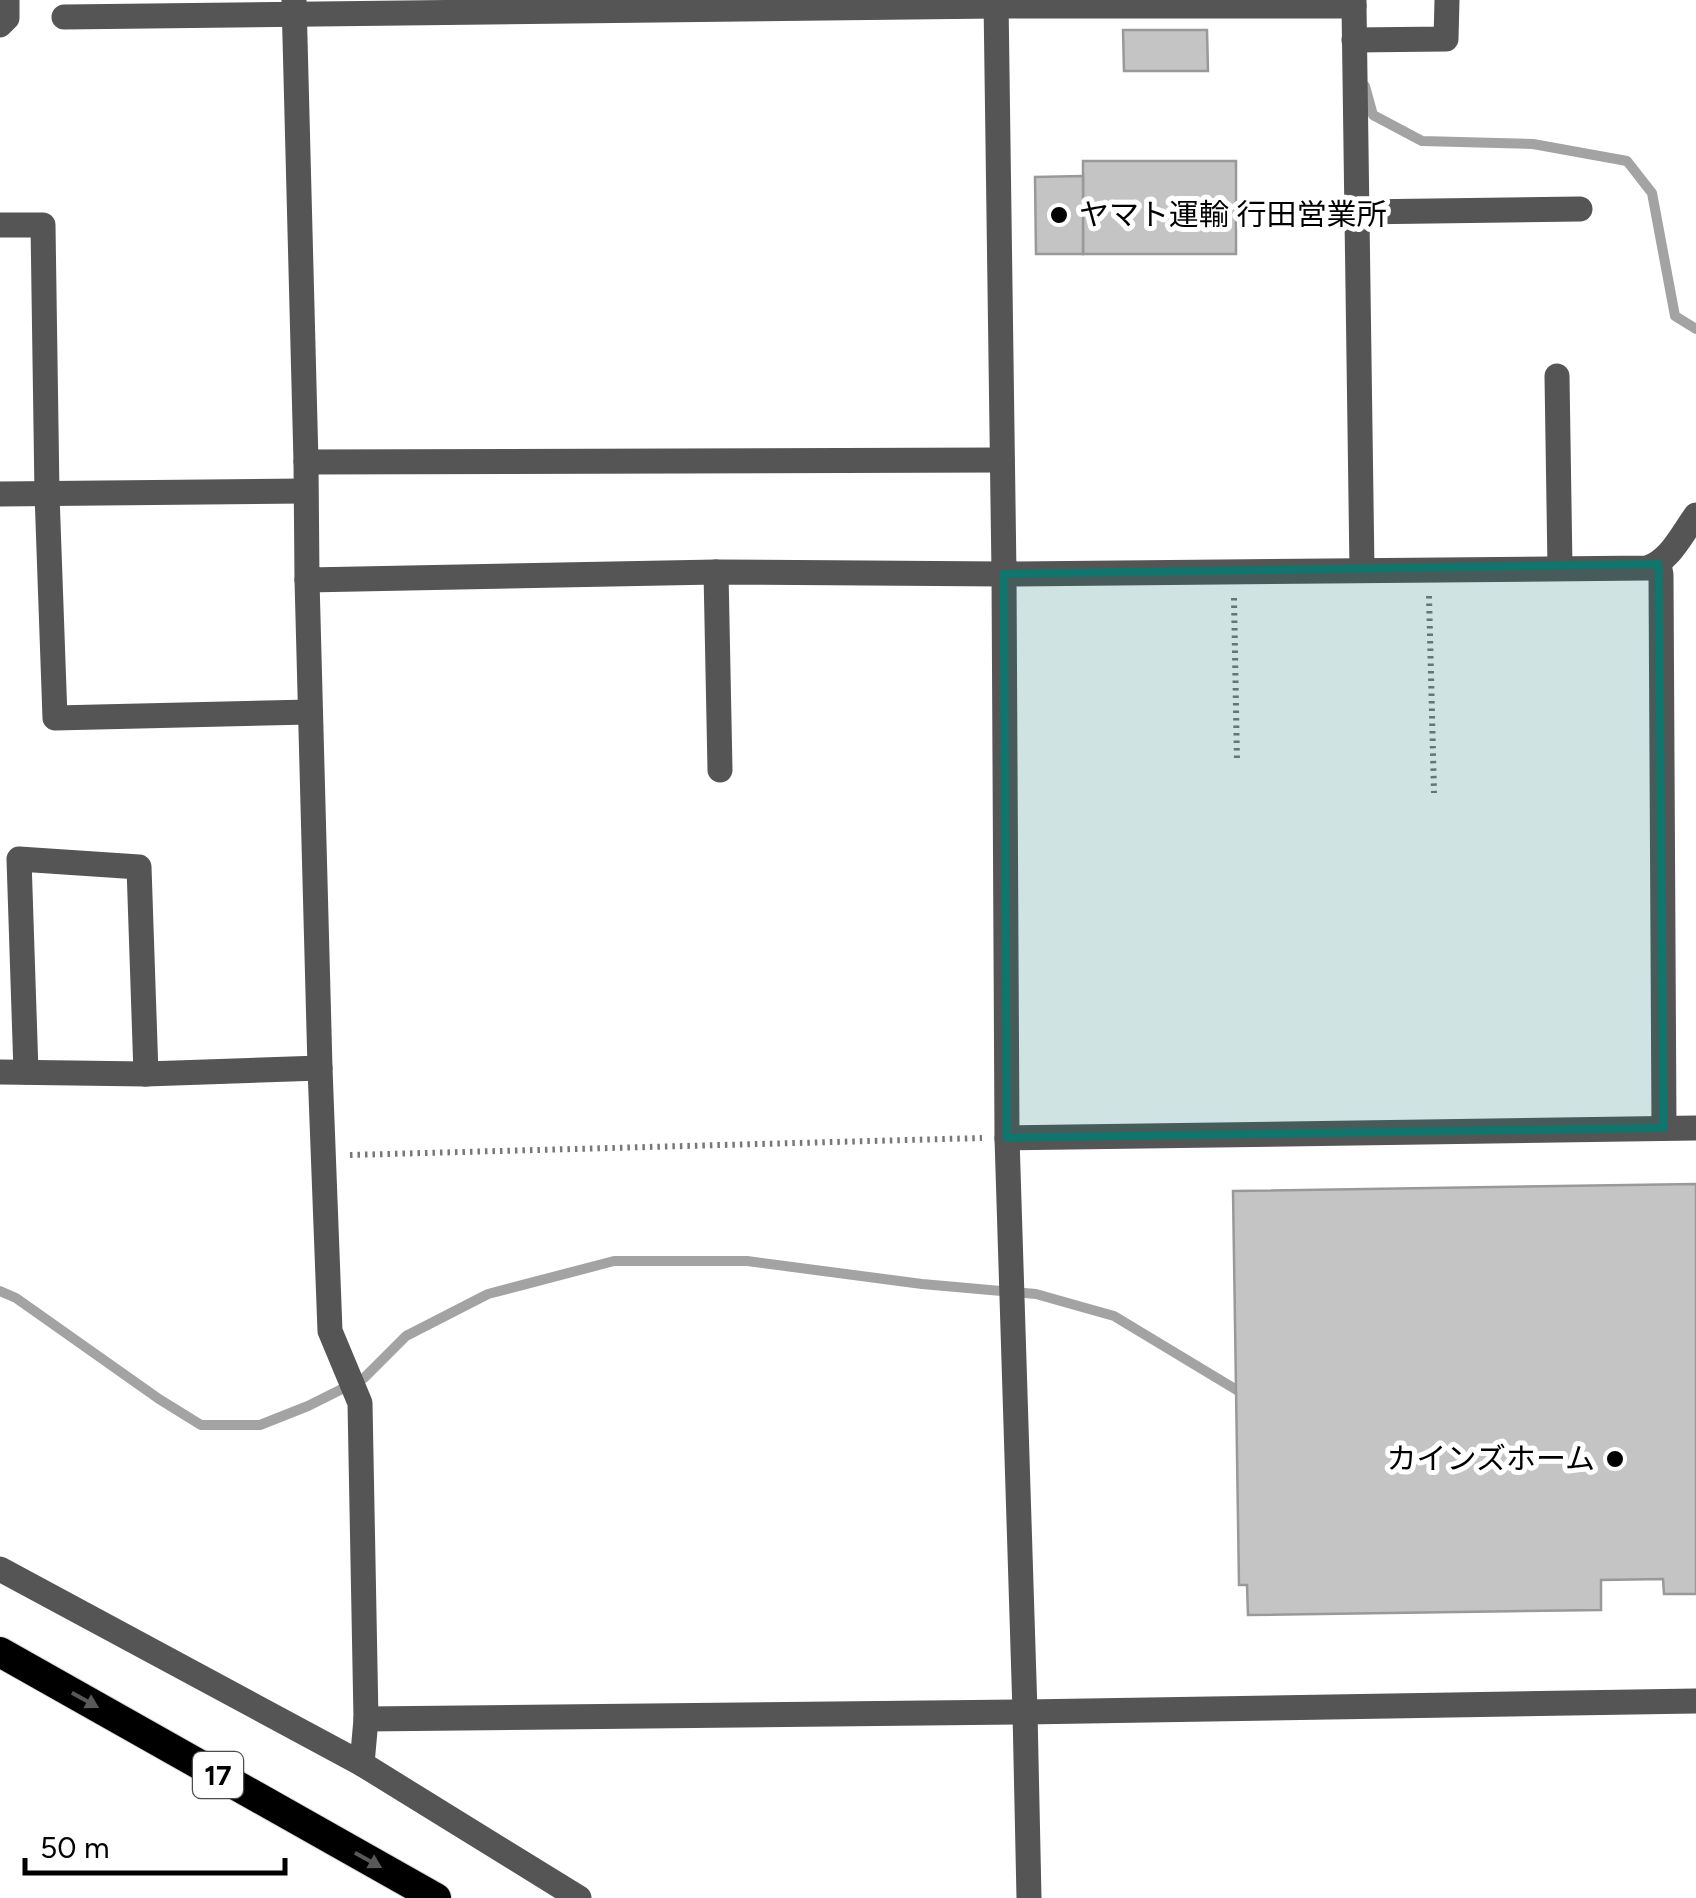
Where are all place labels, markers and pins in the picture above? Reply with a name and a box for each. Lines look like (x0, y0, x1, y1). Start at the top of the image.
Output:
place label: ヤマト運輸 行田営業所 (1079, 196, 1386, 233)
marker: ヤマト運輸 行田営業所 (1048, 204, 1070, 226)
place label: カインズホーム (1387, 1440, 1595, 1477)
marker: カインズホーム (1604, 1448, 1626, 1470)

